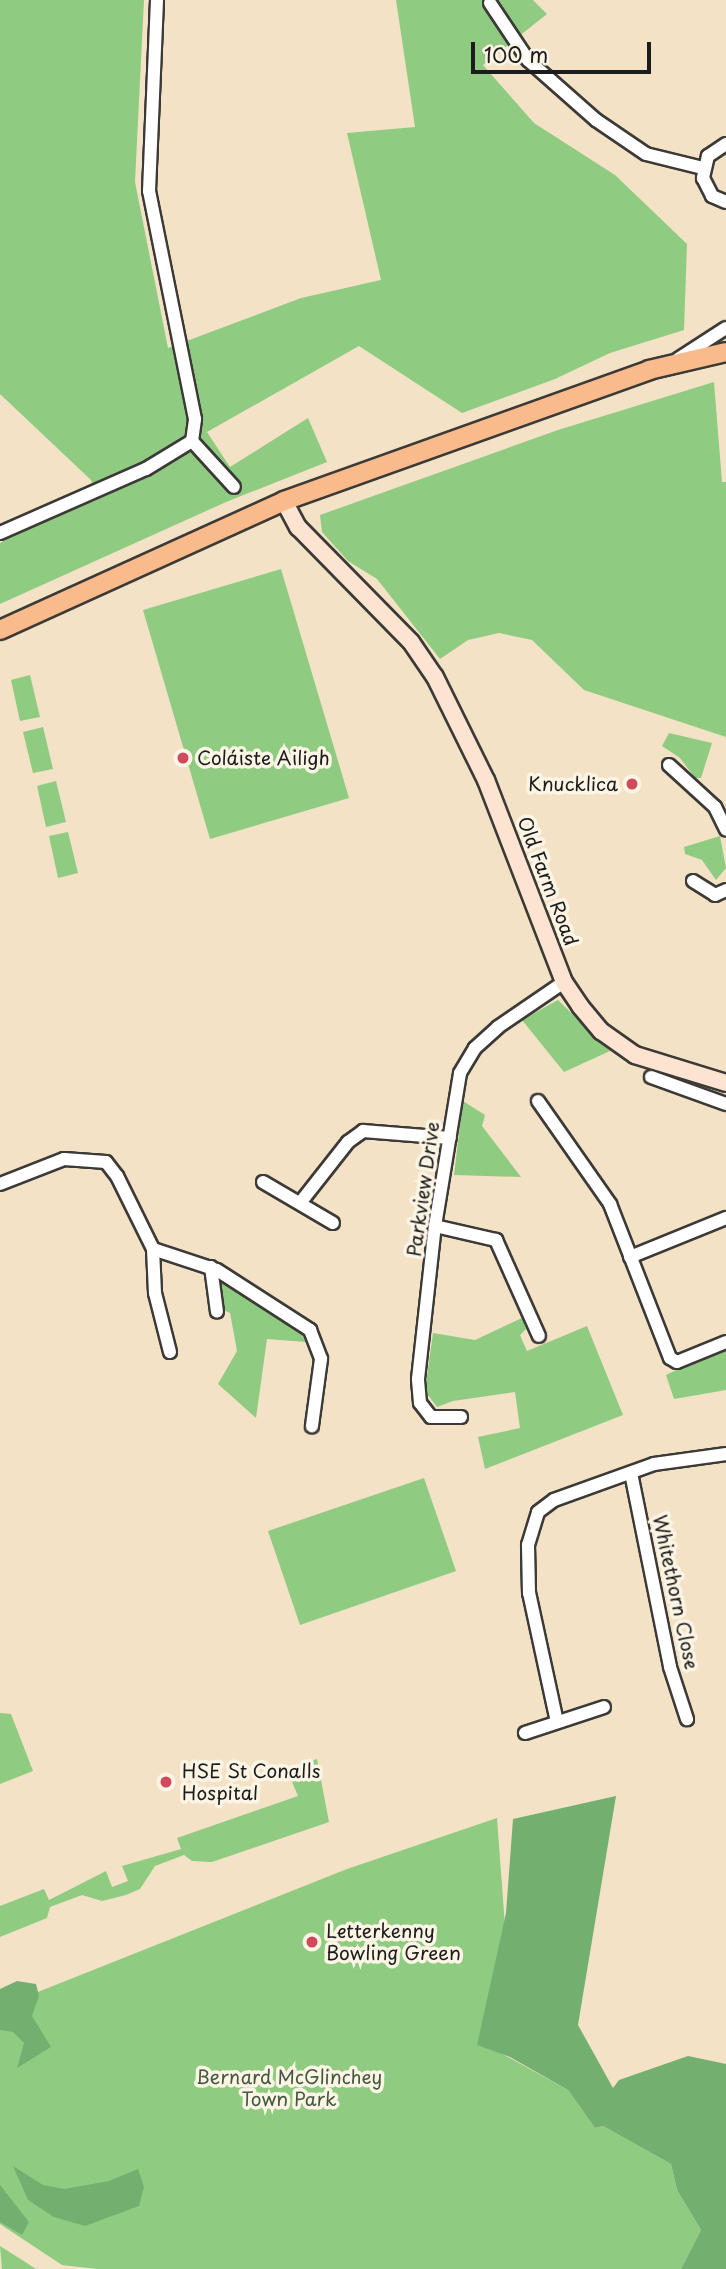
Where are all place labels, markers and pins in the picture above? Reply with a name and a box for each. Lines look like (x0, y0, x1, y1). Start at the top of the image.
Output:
place label: Coláiste Ailigh (197, 747, 329, 769)
marker: Coláiste Ailigh (175, 750, 191, 766)
place label: Knucklica (528, 773, 618, 795)
marker: Knucklica (624, 776, 640, 792)
place label: HSE St Conalls Hospital (182, 1760, 320, 1804)
marker: HSE St Conalls Hospital (156, 1772, 176, 1792)
place label: Letterkenny Bowling Green (326, 1920, 462, 1964)
marker: Letterkenny Bowling Green (304, 1934, 320, 1950)

